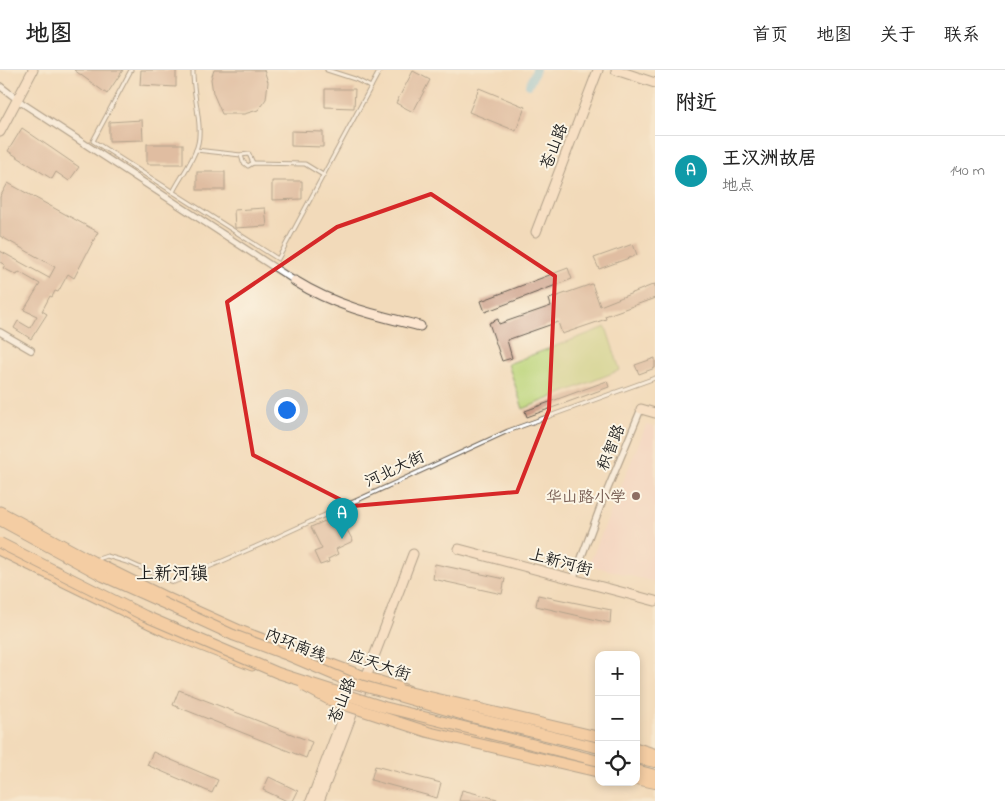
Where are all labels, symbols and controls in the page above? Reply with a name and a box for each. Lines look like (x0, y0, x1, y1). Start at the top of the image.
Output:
text: 地图 (25, 18, 73, 53)
text: 首页 (752, 23, 788, 49)
text: 地图 (816, 23, 852, 49)
text: 关于 (880, 23, 916, 49)
text: 联系 (944, 23, 980, 49)
text: 附近 (675, 89, 717, 119)
street label: 苍山路 (535, 120, 575, 173)
text: 王汉洲故居 (722, 146, 817, 173)
text: A (686, 159, 696, 183)
text: 140 m (950, 159, 985, 183)
text: 地点 (722, 174, 754, 198)
your location (274, 397, 300, 423)
street label: 积智路 (592, 421, 632, 475)
street label: 河北大街 (361, 445, 429, 494)
place label: 华山路小学 (546, 486, 626, 510)
marker: 华山路小学 (630, 490, 642, 502)
pin: A (326, 498, 358, 539)
street label: 上新河街 (526, 543, 595, 583)
district label: 上新河镇 (136, 562, 208, 588)
street label: 内环南线 (261, 623, 329, 669)
street label: 应天大街 (345, 644, 414, 688)
map controls (595, 651, 640, 786)
button: + (595, 651, 640, 696)
street label: 苍山路 (323, 674, 363, 727)
button: − (595, 696, 640, 741)
button: locate (595, 741, 640, 786)

